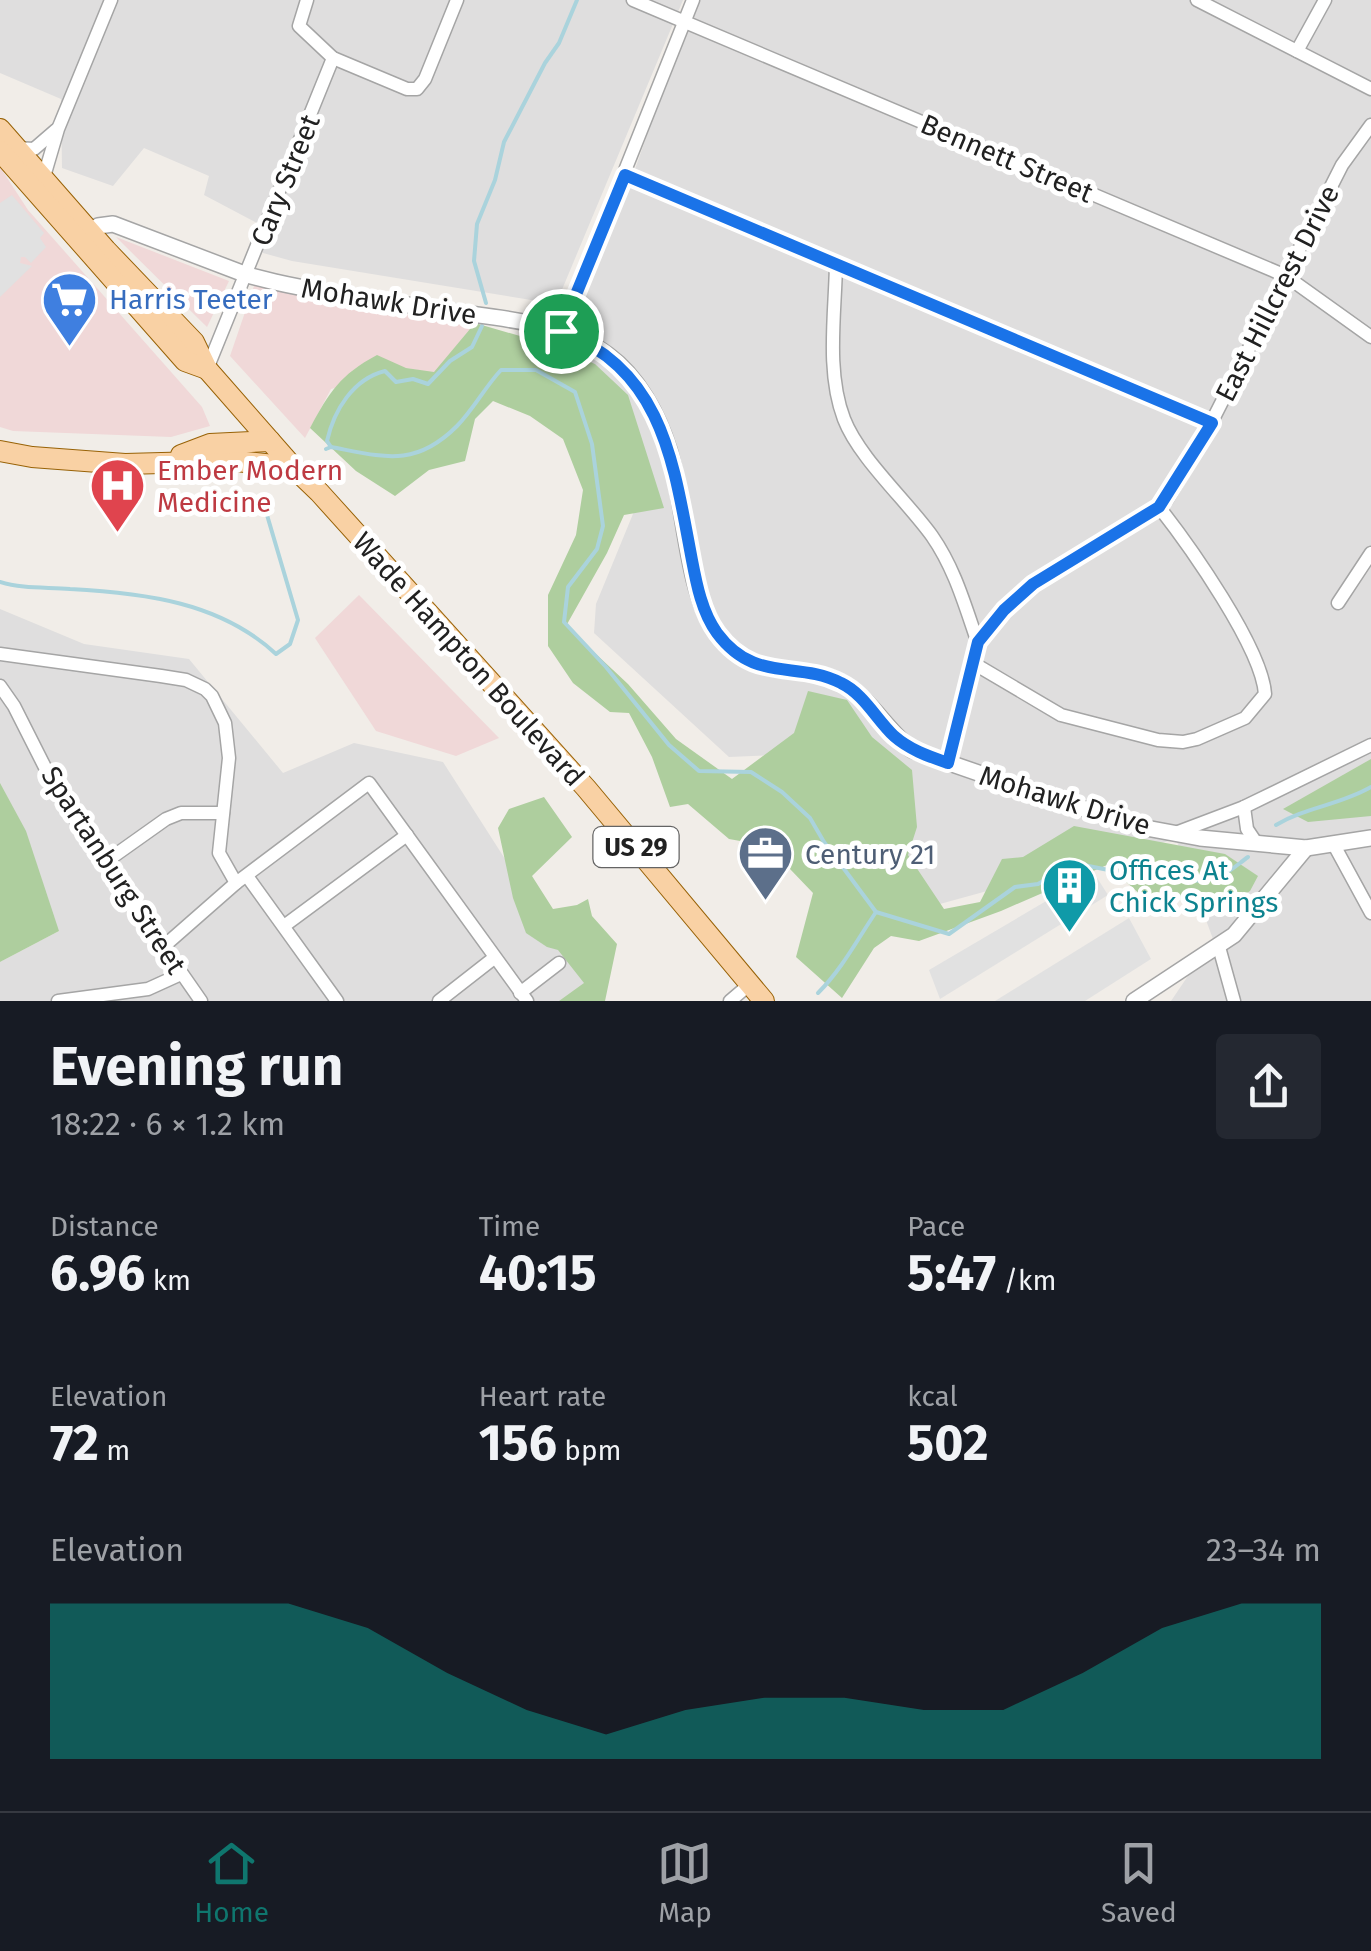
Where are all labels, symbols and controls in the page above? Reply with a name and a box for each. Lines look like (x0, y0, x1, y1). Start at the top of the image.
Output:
street label: Bennett Street (916, 107, 1099, 210)
street label: Cary Street (244, 109, 327, 251)
street label: East Hillcrest Drive (1209, 180, 1346, 407)
supermarket icon: Harris Teeter (40, 269, 100, 348)
street label: Mohawk Drive (299, 271, 479, 332)
place label: Harris Teeter (109, 283, 273, 316)
pin (519, 289, 604, 374)
icon: arrive (534, 304, 589, 359)
place label: Ember Modern Medicine (157, 454, 343, 519)
hospital icon: Ember Modern Medicine (88, 456, 148, 535)
street label: Wade Hampton Boulevard (346, 526, 591, 793)
street label: Mohawk Drive (975, 759, 1154, 842)
street label: Spartanburg Street (34, 760, 193, 981)
office icon: Century 21 (736, 824, 796, 903)
road number: US 29 (594, 827, 678, 867)
place label: Century 21 (805, 838, 935, 871)
place label: Offices At Chick Springs (1109, 854, 1278, 919)
building icon: Offices At Chick Springs (1040, 856, 1100, 935)
text: Evening run (50, 1034, 344, 1100)
button: share (1216, 1034, 1321, 1139)
text: 18:22 · 6 × 1.2 km (50, 1105, 285, 1143)
text: Distance (50, 1210, 159, 1243)
text: Time (479, 1210, 540, 1243)
text: Pace (907, 1210, 965, 1243)
text: 6.96 (50, 1243, 145, 1303)
text: 40:15 (479, 1243, 596, 1303)
text: 5:47 (907, 1243, 996, 1303)
text: km (145, 1264, 191, 1297)
text: /km (996, 1264, 1056, 1297)
text: Elevation (50, 1380, 167, 1413)
text: Heart rate (479, 1380, 606, 1413)
text: kcal (907, 1380, 958, 1413)
text: 72 (50, 1413, 99, 1473)
text: 156 (479, 1413, 557, 1473)
text: 502 (907, 1413, 989, 1473)
text: m (99, 1434, 130, 1467)
text: bpm (557, 1434, 622, 1467)
text: Elevation (50, 1531, 184, 1569)
text: 23–34 m (1206, 1531, 1321, 1569)
tab: Home (194, 1836, 269, 1929)
tab: Map (657, 1836, 712, 1929)
tab: Saved (1101, 1836, 1177, 1929)

